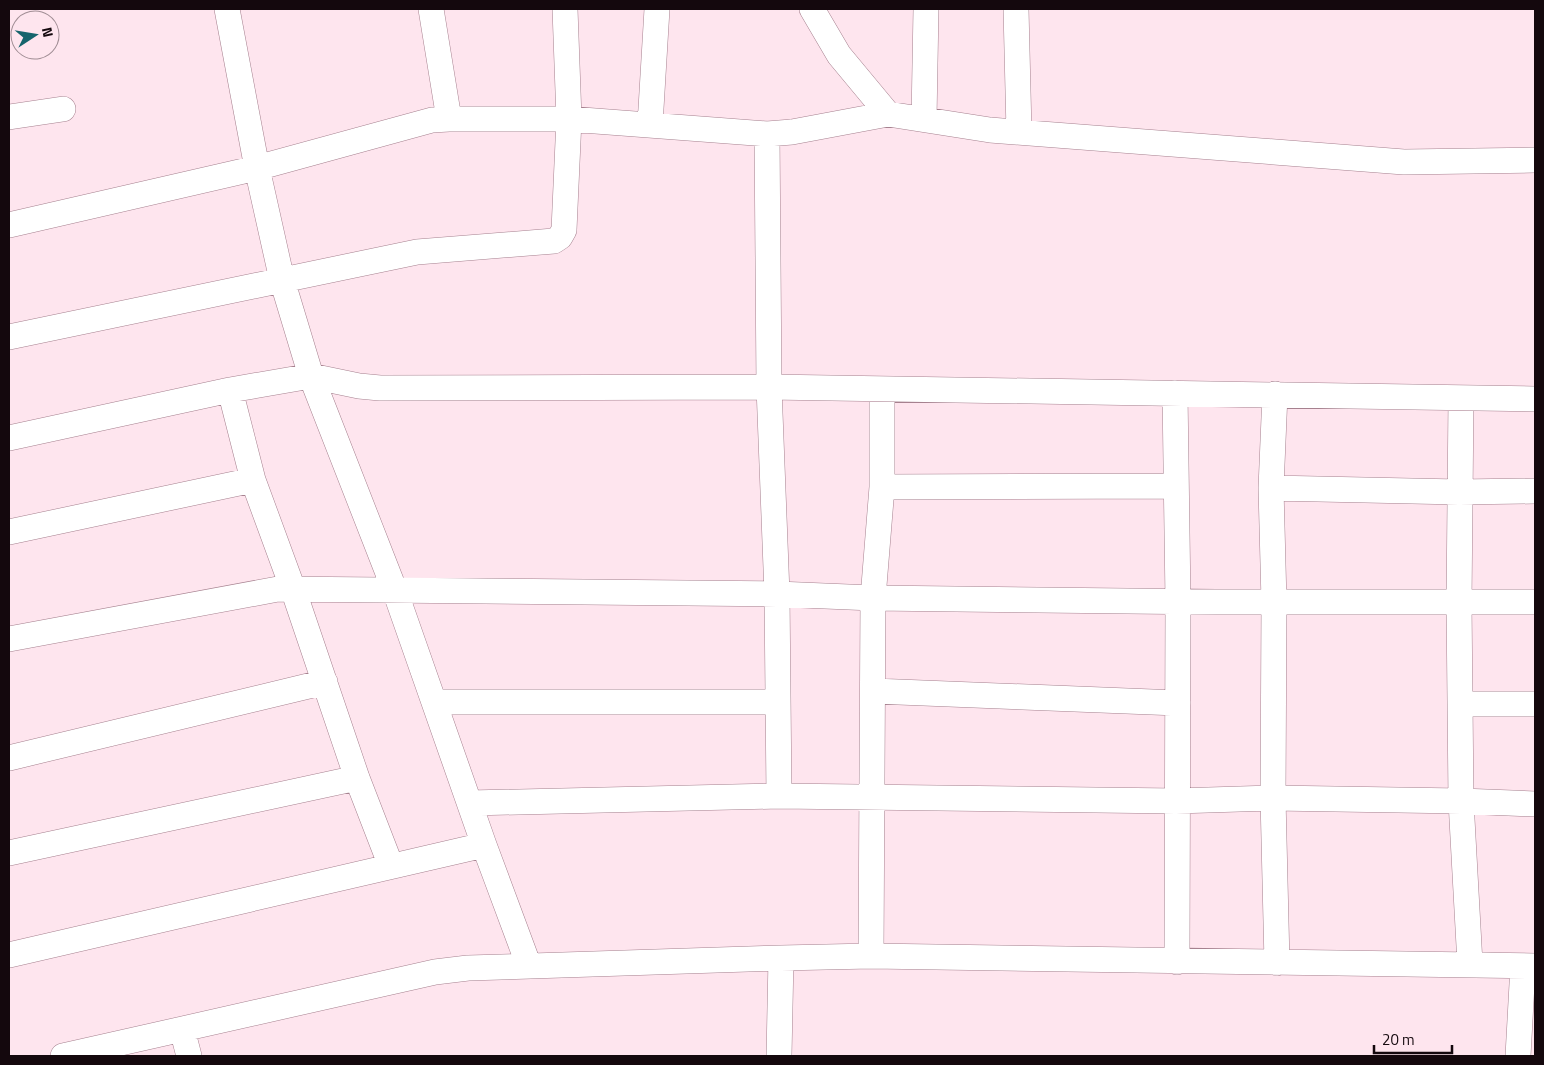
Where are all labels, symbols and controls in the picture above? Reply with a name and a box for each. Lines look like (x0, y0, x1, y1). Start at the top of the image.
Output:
north arrow (10, 10, 60, 60)
text: N (37, 25, 59, 39)
scale bar (1374, 1022, 1452, 1054)
text: 20 m (1382, 1028, 1415, 1051)

